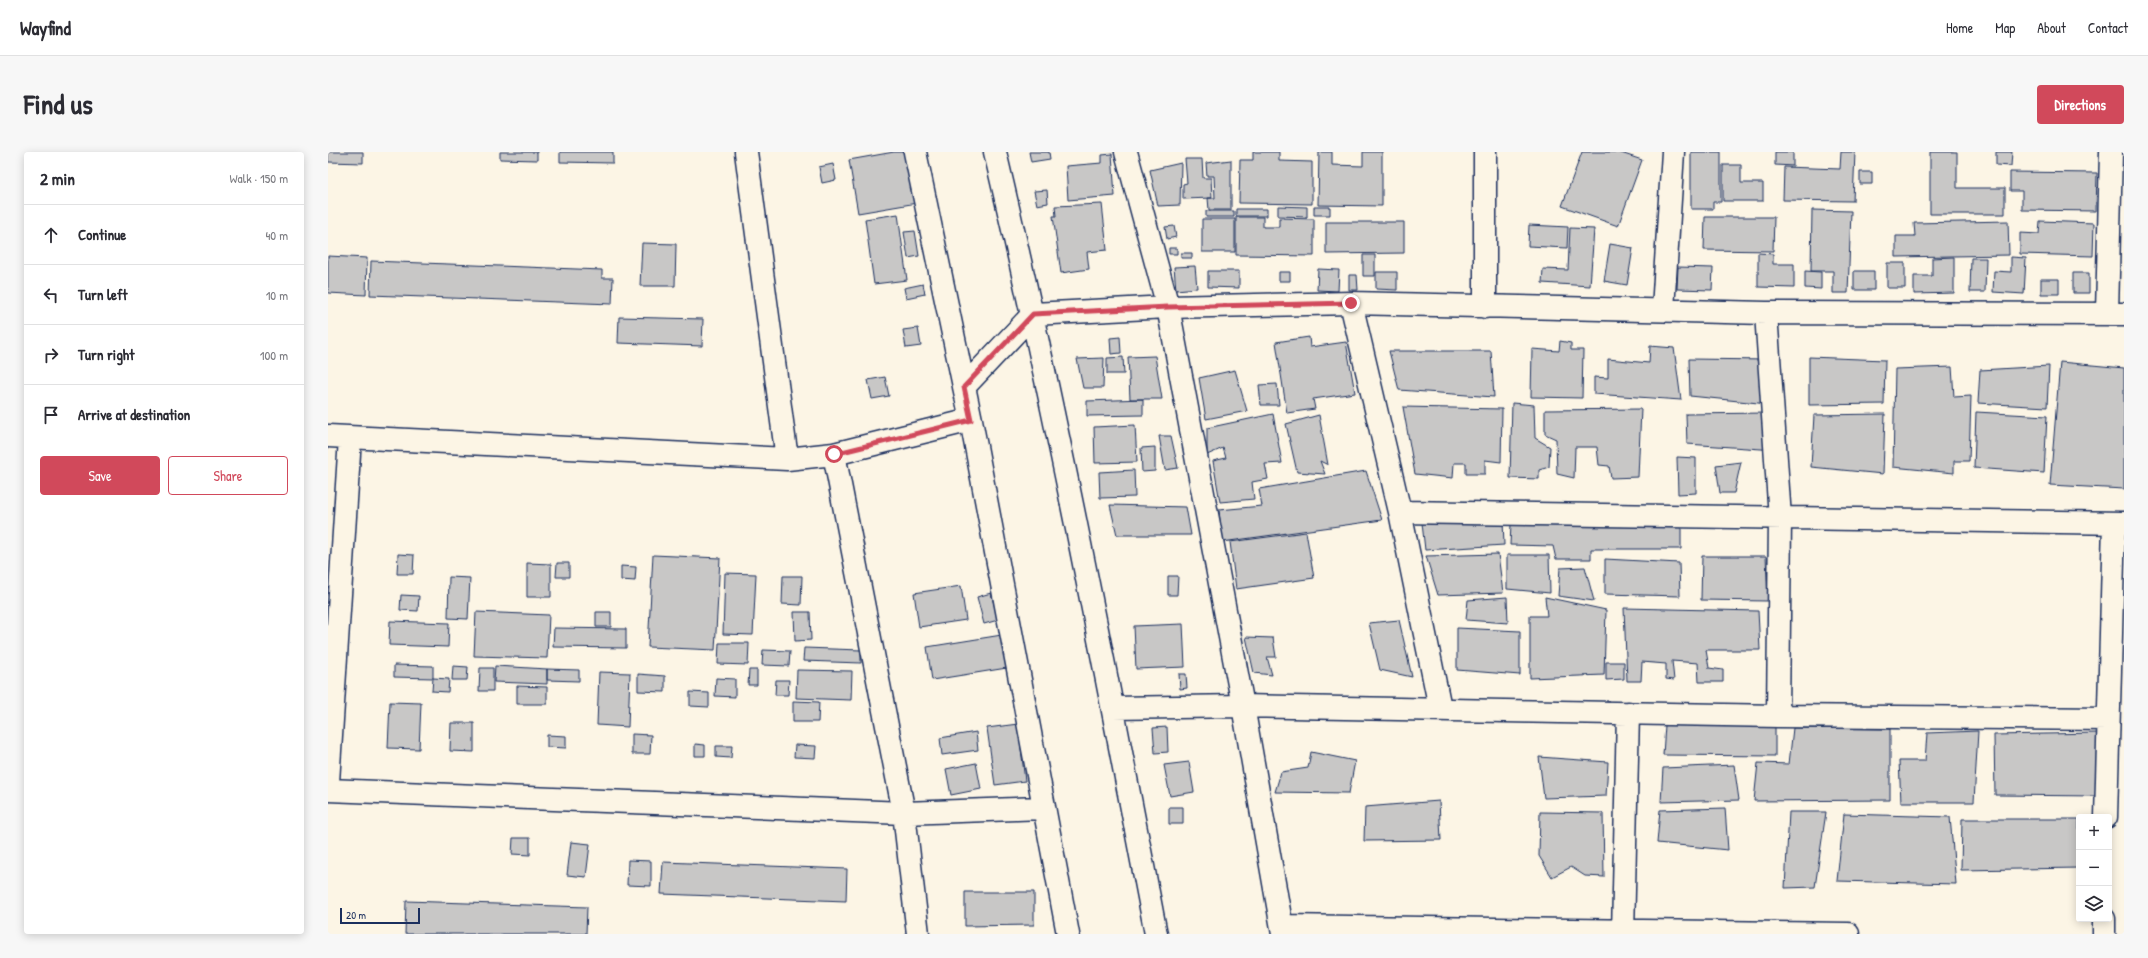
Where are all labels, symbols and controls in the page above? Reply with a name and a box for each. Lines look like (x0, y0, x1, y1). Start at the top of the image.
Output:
text: Wayfind (20, 15, 71, 41)
text: Home (1946, 18, 1973, 37)
text: Map (1995, 18, 2015, 37)
text: About (2037, 18, 2066, 37)
text: Contact (2088, 18, 2128, 37)
text: Find us (24, 85, 93, 123)
button: Directions (2037, 85, 2124, 124)
text: 2 min (40, 167, 75, 190)
text: Walk · 150 m (230, 169, 288, 187)
icon: ahead (40, 224, 62, 246)
text: Continue (78, 224, 126, 245)
text: 40 m (265, 226, 288, 244)
icon: left (40, 284, 62, 306)
text: Turn left (78, 284, 128, 305)
text: 10 m (266, 286, 288, 304)
route end (1342, 294, 1360, 312)
icon: right (40, 344, 62, 366)
text: Turn right (78, 344, 134, 365)
text: 100 m (260, 346, 288, 364)
icon: arrive (40, 404, 62, 426)
text: Arrive at destination (78, 404, 190, 425)
route start (825, 445, 843, 463)
button: Save (40, 456, 160, 495)
button: Share (168, 456, 288, 495)
map controls (2076, 814, 2112, 922)
button: + (2076, 814, 2112, 850)
button: − (2076, 850, 2112, 886)
button: layers (2076, 886, 2112, 922)
scale bar (340, 906, 420, 925)
text: 20 m (346, 908, 366, 922)

